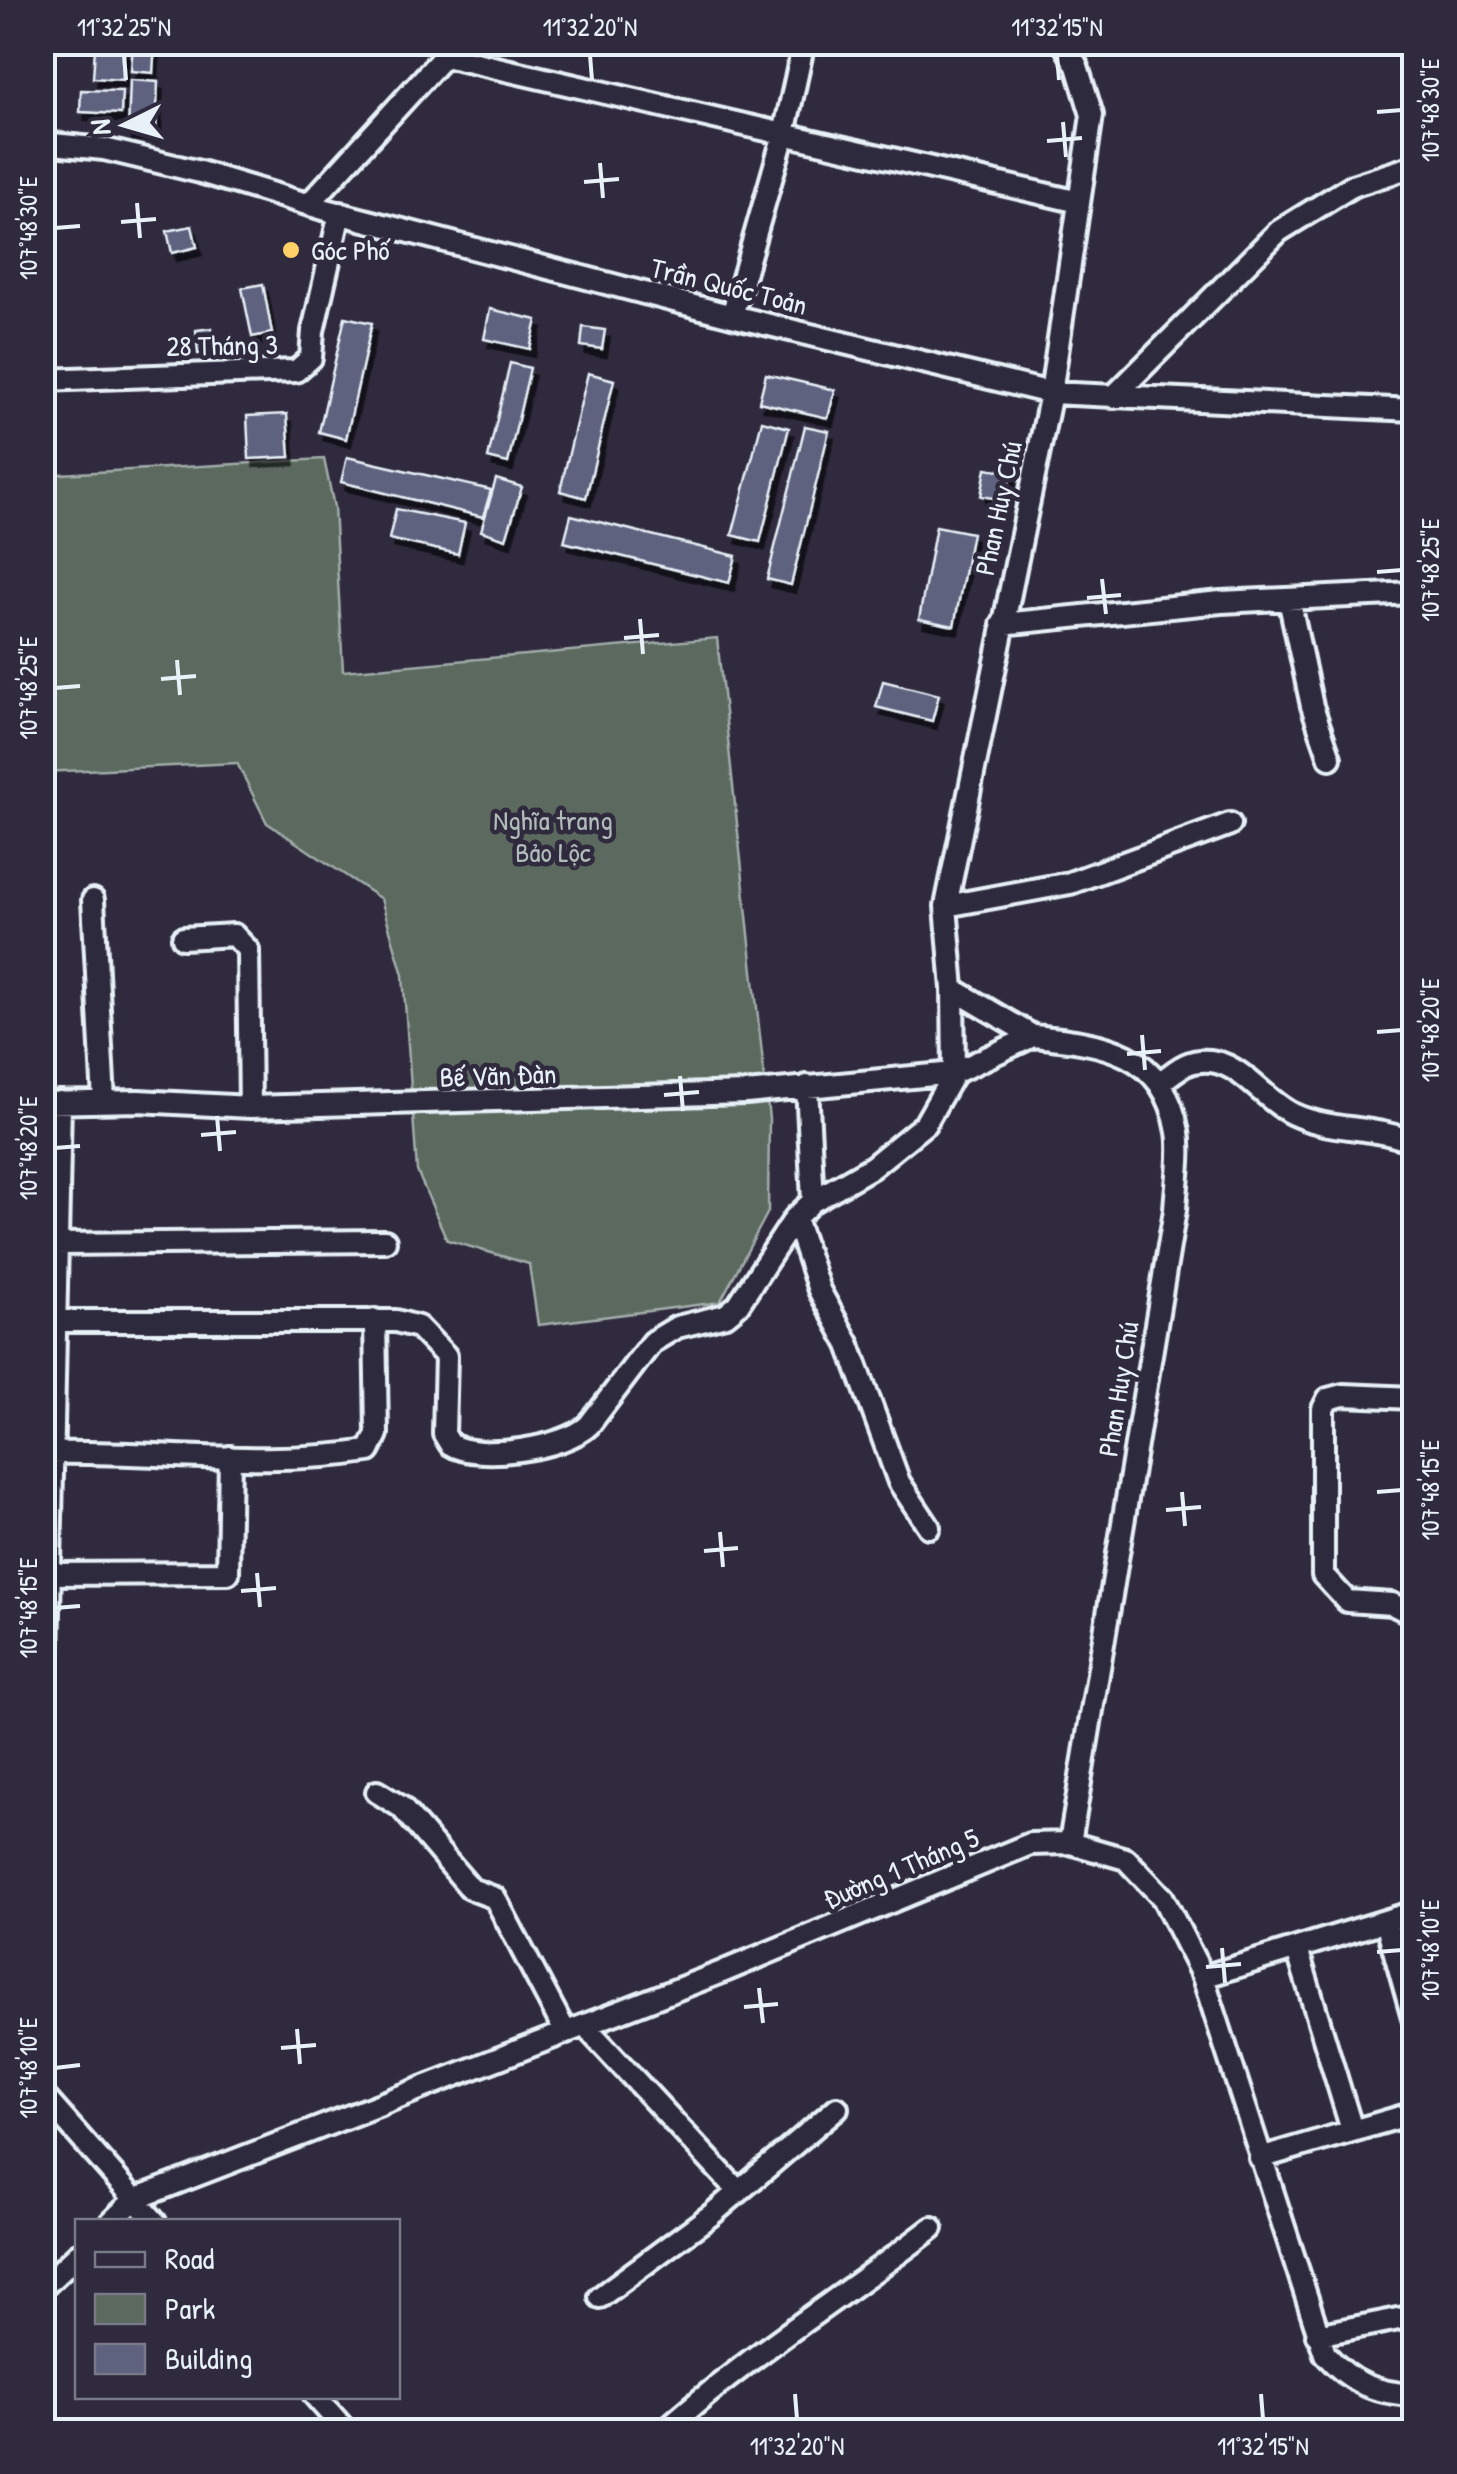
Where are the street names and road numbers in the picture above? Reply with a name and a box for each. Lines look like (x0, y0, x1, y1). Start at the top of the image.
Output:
street label: Trần Quốc Toản (647, 248, 811, 324)
street label: 28 Tháng 3 (166, 325, 278, 365)
street label: Phan Huy Chú (965, 437, 1031, 579)
street label: Bế Văn Đàn (439, 1054, 557, 1096)
street label: Phan Huy Chú (1089, 1319, 1147, 1459)
street label: Đường 1 Tháng 5 (817, 1818, 985, 1918)

